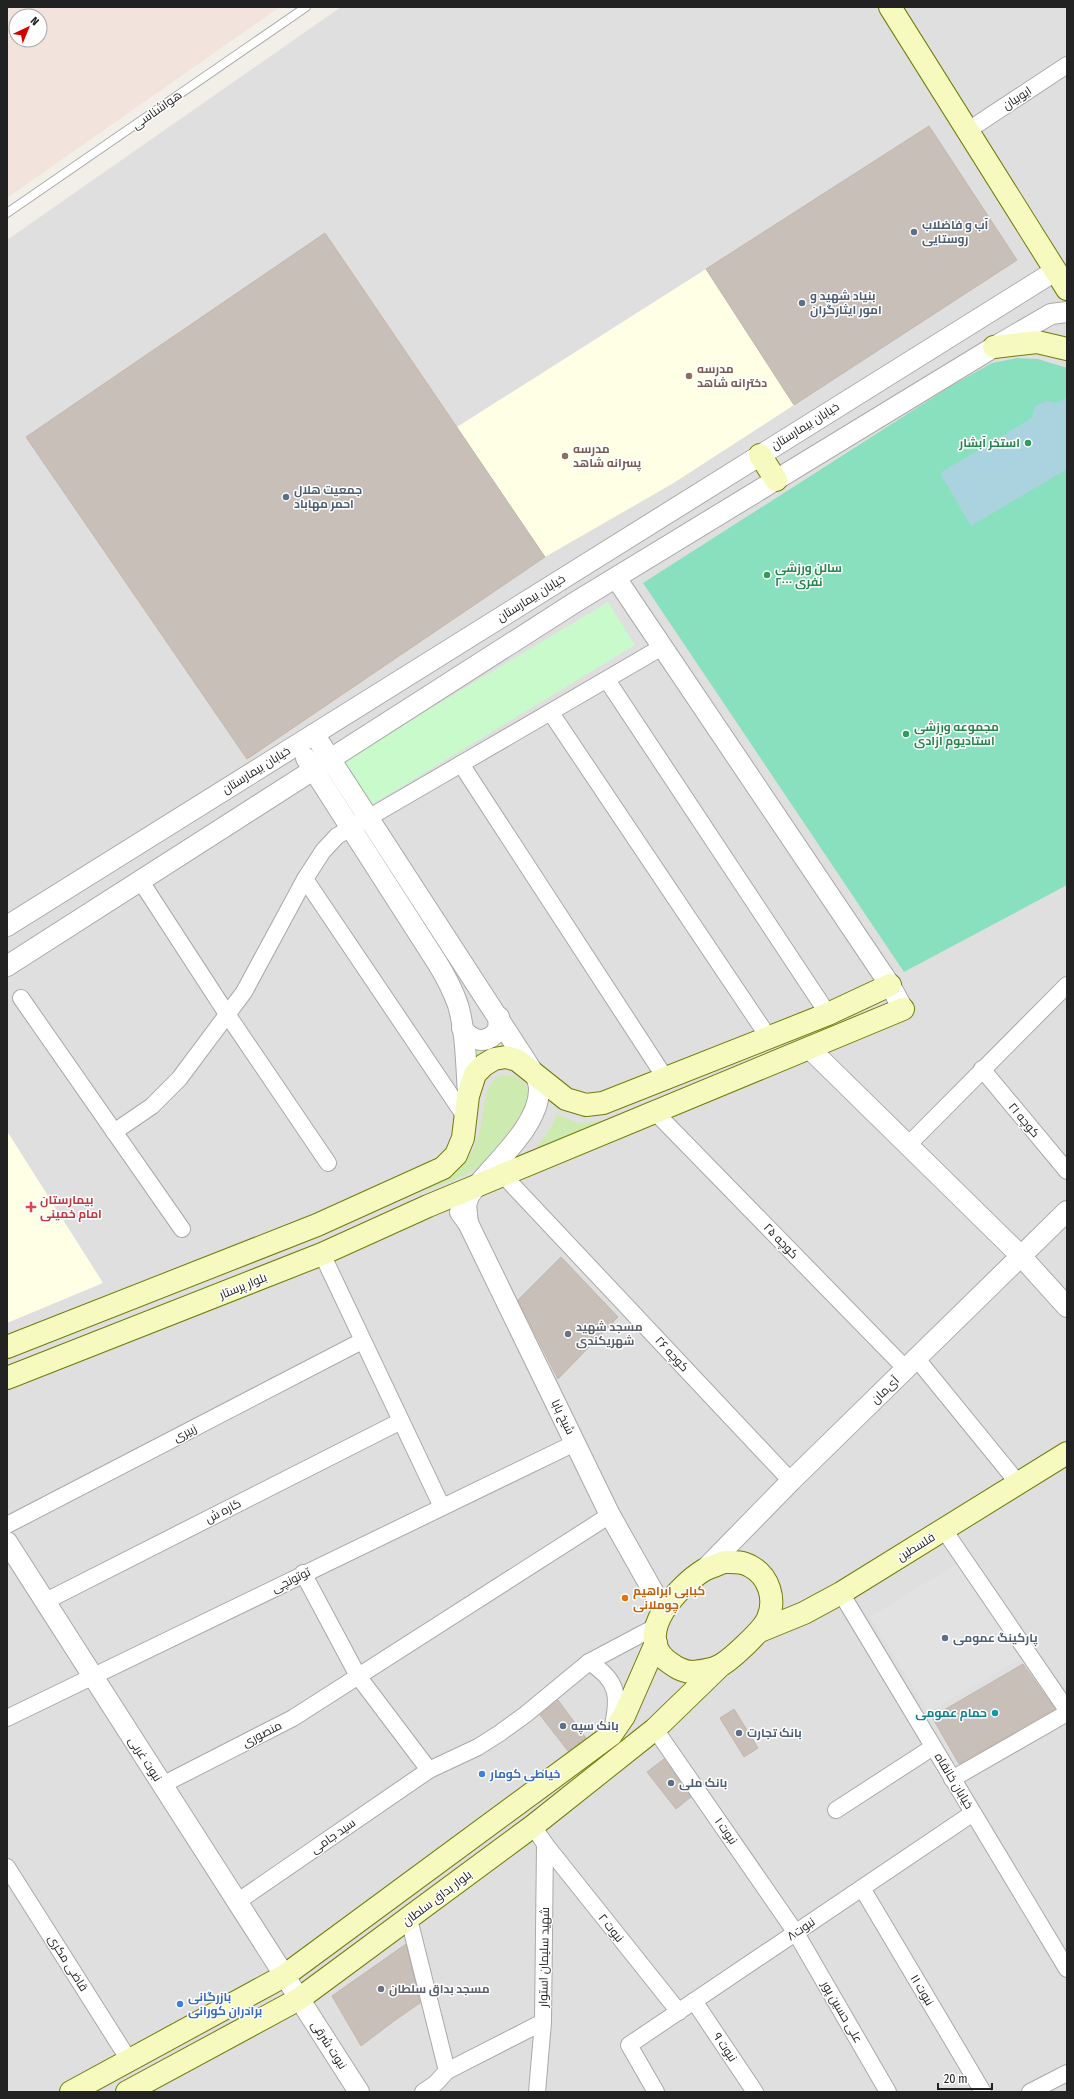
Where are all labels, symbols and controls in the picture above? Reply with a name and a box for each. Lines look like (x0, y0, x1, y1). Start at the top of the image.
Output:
north arrow (8, 8, 48, 48)
text: N (28, 14, 41, 28)
street label: ایوبیان (1000, 84, 1034, 112)
street label: هواشناسی (130, 88, 184, 132)
place label: آب و فاضلاب روستایی (922, 218, 989, 247)
marker: آب و فاضلاب روستایی (909, 227, 919, 237)
place label: بنیاد شهید و امور ایثارگران (810, 289, 882, 318)
marker: بنیاد شهید و امور ایثارگران (797, 298, 807, 308)
place label: مدرسه دخترانه شاهد (697, 362, 767, 391)
marker: مدرسه دخترانه شاهد (684, 371, 694, 381)
street label: خیابان بیمارستان (768, 399, 842, 453)
place label: استخر آبشار (958, 436, 1020, 451)
marker: استخر آبشار (1023, 438, 1033, 448)
place label: مدرسه پسرانه شاهد (573, 442, 642, 472)
marker: مدرسه پسرانه شاهد (560, 451, 570, 461)
place label: جمعیت هلال احمر مهاباد (294, 483, 362, 512)
marker: جمعیت هلال احمر مهاباد (281, 492, 291, 502)
place label: سالن ورزشی ۲۰۰۰ نفری (775, 561, 842, 590)
marker: سالن ورزشی ۲۰۰۰ نفری (762, 570, 772, 580)
street label: خیابان بیمارستان (494, 571, 568, 625)
place label: مجموعه ورزشی استادیوم آزادی (914, 720, 999, 749)
marker: مجموعه ورزشی استادیوم آزادی (901, 729, 911, 739)
street label: خیابان بیمارستان (219, 743, 293, 797)
street label: کوچه ۲۱ (1004, 1100, 1043, 1141)
place label: بیمارستان امام خمینی (40, 1193, 102, 1222)
marker: بیمارستان امام خمینی (25, 1201, 37, 1213)
street label: کوچه ۲۵ (759, 1220, 801, 1263)
street label: بلوار پرستار (216, 1270, 270, 1304)
place label: مسجد شهید شهریکندی (576, 1320, 643, 1349)
marker: مسجد شهید شهریکندی (563, 1329, 573, 1339)
street label: کوچه ۲۶ (651, 1334, 692, 1376)
street label: آی‌مان (868, 1373, 902, 1407)
street label: شیخ بابا (548, 1397, 577, 1437)
street label: زبیری (171, 1421, 199, 1445)
street label: کاره ش (203, 1496, 243, 1526)
street label: فلسطین (894, 1530, 938, 1564)
street label: توتونچی (269, 1564, 314, 1597)
place label: کبابی ابراهیم چوملانی (633, 1584, 705, 1614)
marker: کبابی ابراهیم چوملانی (620, 1593, 630, 1603)
place label: پارکینگ عمومی (953, 1631, 1038, 1647)
marker: پارکینگ عمومی (940, 1633, 950, 1643)
place label: حمام عمومی (915, 1706, 987, 1721)
marker: حمام عمومی (990, 1708, 1000, 1718)
street label: منصوری (240, 1718, 284, 1750)
place label: بانک سپه (571, 1719, 619, 1735)
marker: بانک سپه (558, 1721, 568, 1731)
place label: بانک تجارت (747, 1726, 802, 1741)
marker: بانک تجارت (734, 1728, 744, 1738)
street label: نبوت غربی (125, 1734, 165, 1784)
street label: خیابان خانقاه (932, 1750, 976, 1812)
place label: خیاطی کومار (489, 1767, 560, 1782)
marker: خیاطی کومار (477, 1769, 487, 1779)
place label: بانک ملی (679, 1776, 727, 1791)
marker: بانک ملی (666, 1778, 676, 1788)
street label: نبوت ۱ (712, 1815, 740, 1847)
street label: سید جامی (308, 1816, 358, 1856)
street label: بلوار بداق سلطان (400, 1867, 474, 1929)
street label: شهید سلیمان استوار (536, 1907, 552, 2008)
street label: نبوت ۲ (595, 1911, 627, 1945)
street label: نبوت۸ (784, 1915, 818, 1943)
street label: قاضی مکری (45, 1932, 91, 1994)
street label: نبوت ۱۱ (907, 1972, 937, 2008)
street label: علی حسین پور (816, 1978, 865, 2046)
place label: مسجد بداق سلطان (389, 1982, 490, 1997)
marker: مسجد بداق سلطان (376, 1984, 386, 1994)
place label: بازرگانی برادران کورانی (188, 1990, 262, 2019)
marker: بازرگانی برادران کورانی (175, 1999, 185, 2009)
street label: نبوت شرقی (308, 2018, 350, 2072)
street label: نبوت ۹ (710, 2030, 740, 2064)
scale bar (938, 2065, 992, 2091)
text: 20 m (944, 2072, 968, 2086)

